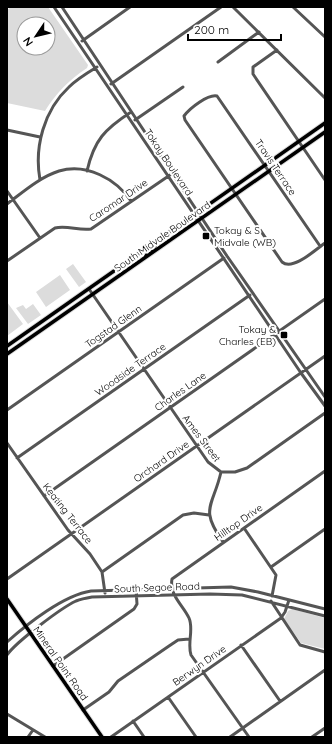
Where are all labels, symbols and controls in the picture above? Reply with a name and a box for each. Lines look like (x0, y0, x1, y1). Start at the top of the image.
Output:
north arrow (16, 16, 56, 56)
scale bar (188, 16, 281, 42)
text: 200 m (194, 22, 229, 37)
text: N (20, 34, 36, 49)
street label: Tokay Boulevard (141, 126, 196, 198)
street label: Travis Terrace (252, 137, 299, 198)
street label: Caromar Drive (86, 176, 150, 225)
street label: South Midvale Boulevard (112, 198, 213, 275)
place label: Tokay & S Midvale (WB) (214, 224, 276, 249)
marker: Tokay & S Midvale (WB) (201, 231, 211, 241)
street label: Togstad Glenn (82, 302, 144, 351)
place label: Tokay & Charles (EB) (219, 323, 276, 348)
marker: Tokay & Charles (EB) (279, 330, 289, 340)
street label: Woodside Terrace (92, 340, 169, 399)
street label: Charles Lane (152, 369, 209, 414)
street label: Ames Street (180, 412, 224, 465)
street label: Orchard Drive (131, 437, 192, 485)
street label: Keating Terrace (40, 480, 96, 547)
street label: Hilltop Drive (212, 501, 265, 544)
street label: South Segoe Road (114, 580, 200, 595)
street label: Mineral Point Road (30, 624, 91, 703)
street label: Berwyn Drive (170, 642, 229, 689)

